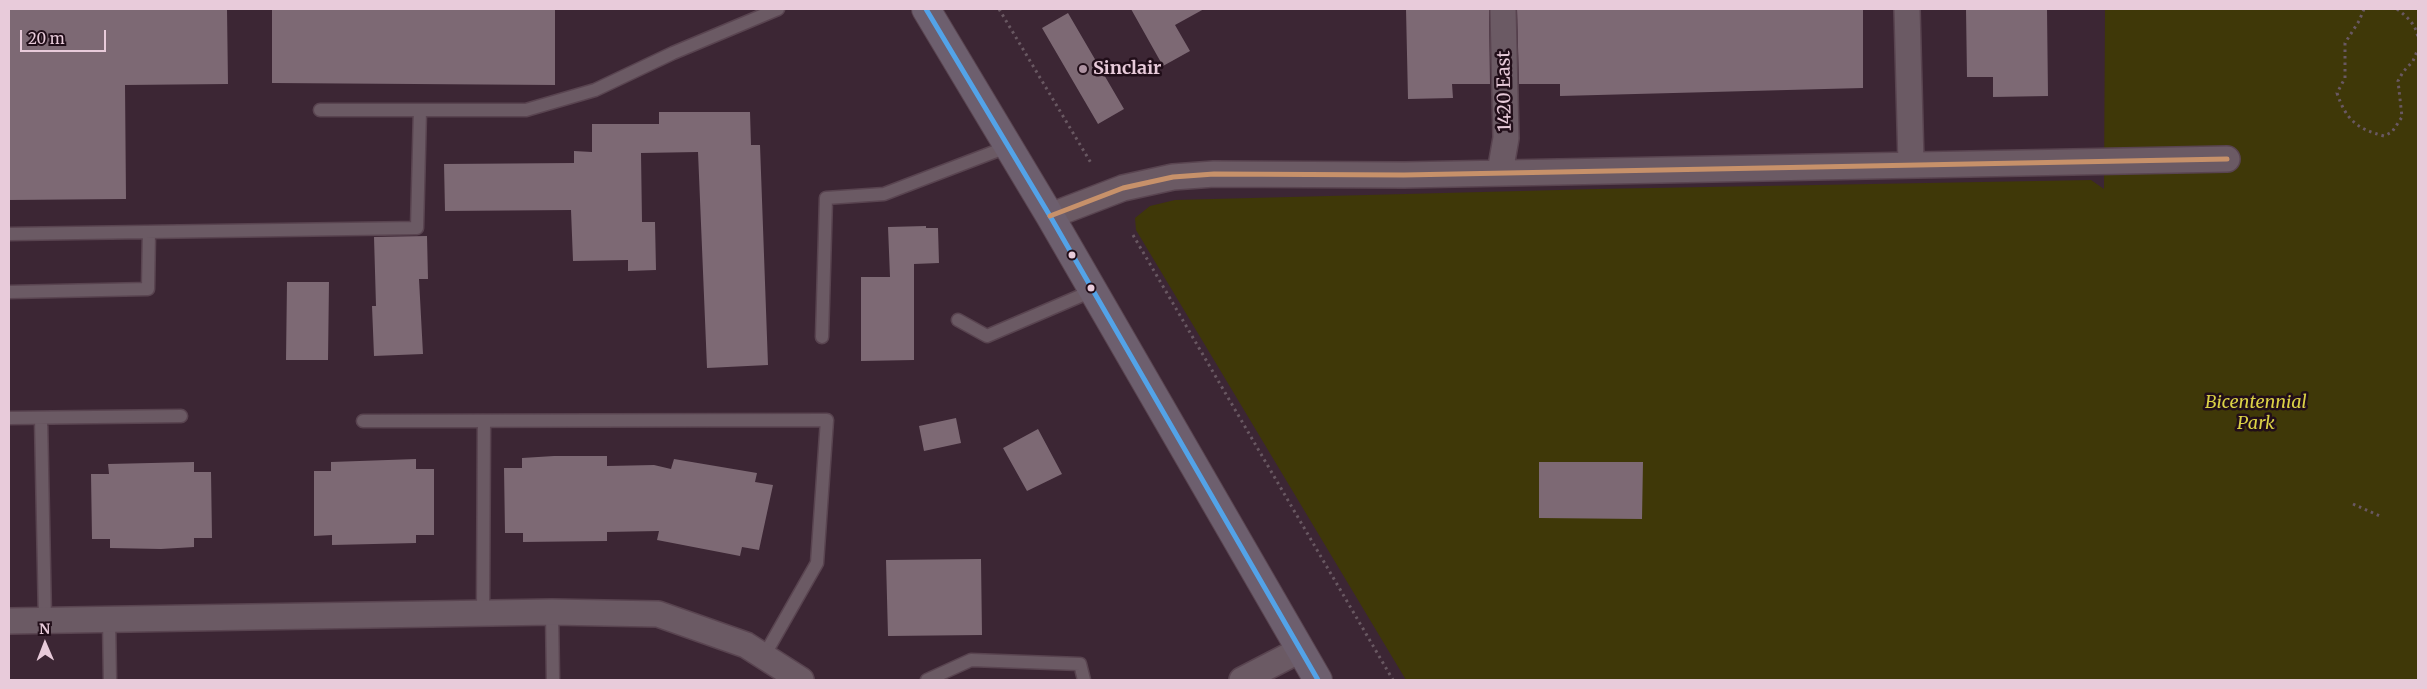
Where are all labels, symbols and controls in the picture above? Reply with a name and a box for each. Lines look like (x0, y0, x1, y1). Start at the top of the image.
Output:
scale bar (22, 20, 109, 52)
text: 20 m (28, 29, 65, 48)
street label: 1420 East (1493, 50, 1517, 132)
place label: Sinclair (1093, 58, 1161, 80)
marker: Sinclair (1077, 63, 1089, 75)
unlabelled marker (1067, 250, 1077, 260)
unlabelled marker (1086, 283, 1096, 293)
park label: Bicentennial Park (2205, 392, 2307, 434)
north arrow (20, 619, 70, 669)
text: N (39, 620, 50, 638)

